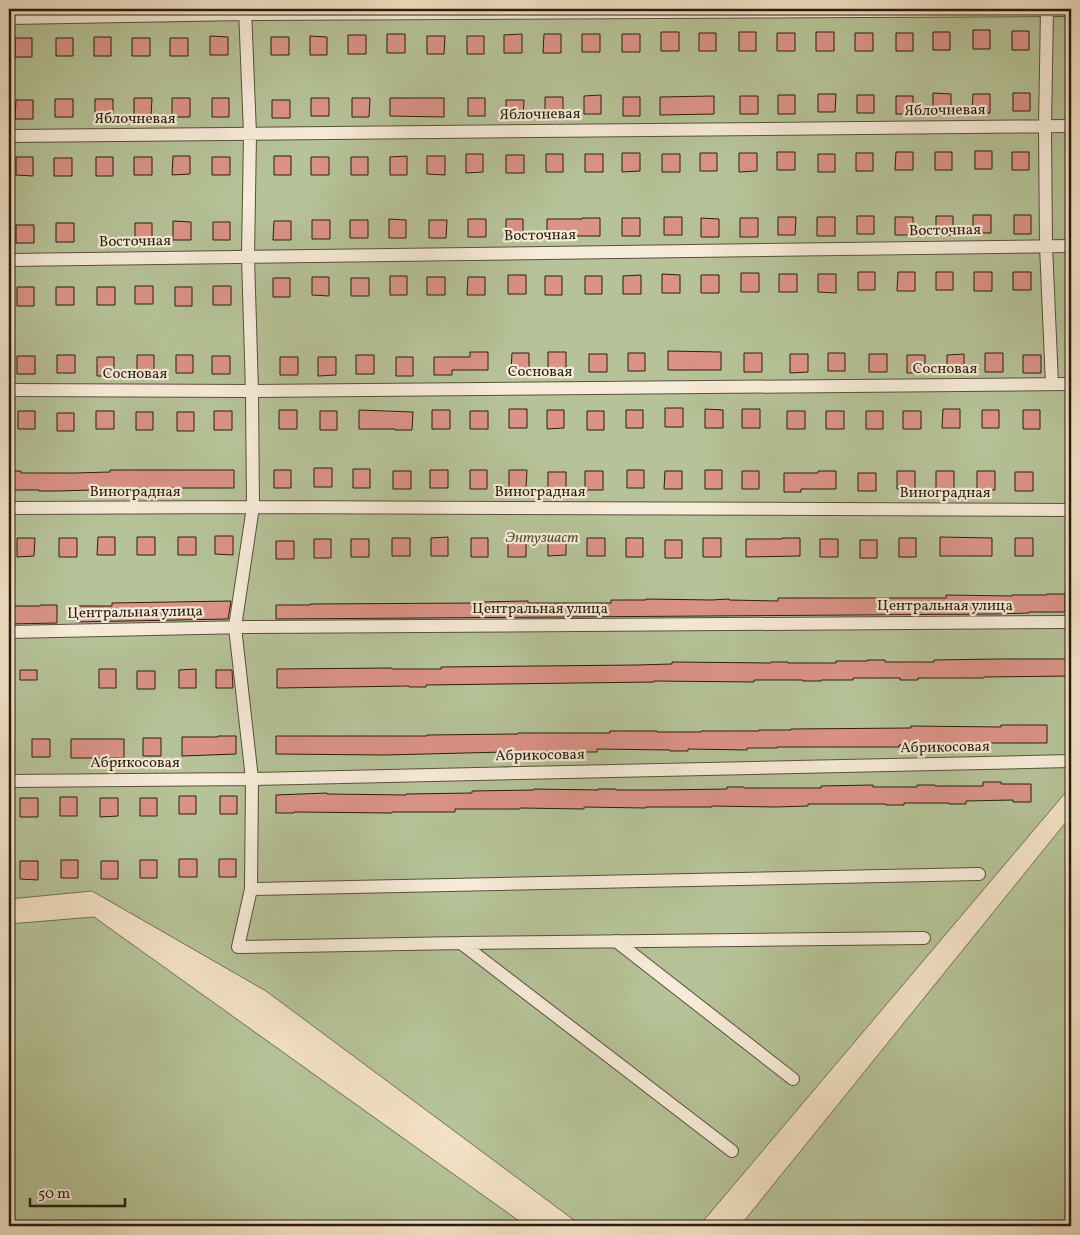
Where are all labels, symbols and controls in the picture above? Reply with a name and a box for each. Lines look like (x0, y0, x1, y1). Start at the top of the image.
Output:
street label: Яблочневая (904, 100, 986, 122)
street label: Яблочневая (499, 104, 581, 126)
street label: Яблочневая (95, 109, 176, 130)
street label: Восточная (909, 220, 981, 242)
street label: Восточная (504, 225, 576, 247)
street label: Восточная (99, 231, 171, 253)
street label: Сосновая (913, 359, 977, 380)
street label: Сосновая (508, 362, 572, 383)
street label: Сосновая (103, 364, 167, 385)
street label: Виноградная (89, 482, 181, 503)
street label: Виноградная (494, 482, 586, 503)
street label: Виноградная (899, 483, 991, 504)
park label: Энтузиаст (506, 528, 579, 549)
street label: Центральная улица (877, 596, 1013, 617)
street label: Центральная улица (472, 599, 608, 620)
street label: Центральная улица (67, 601, 203, 625)
street label: Абрикосовая (900, 737, 990, 759)
street label: Абрикосовая (495, 745, 585, 767)
street label: Абрикосовая (90, 753, 180, 774)
scale bar (30, 1175, 125, 1207)
text: 50 m (38, 1184, 70, 1205)

